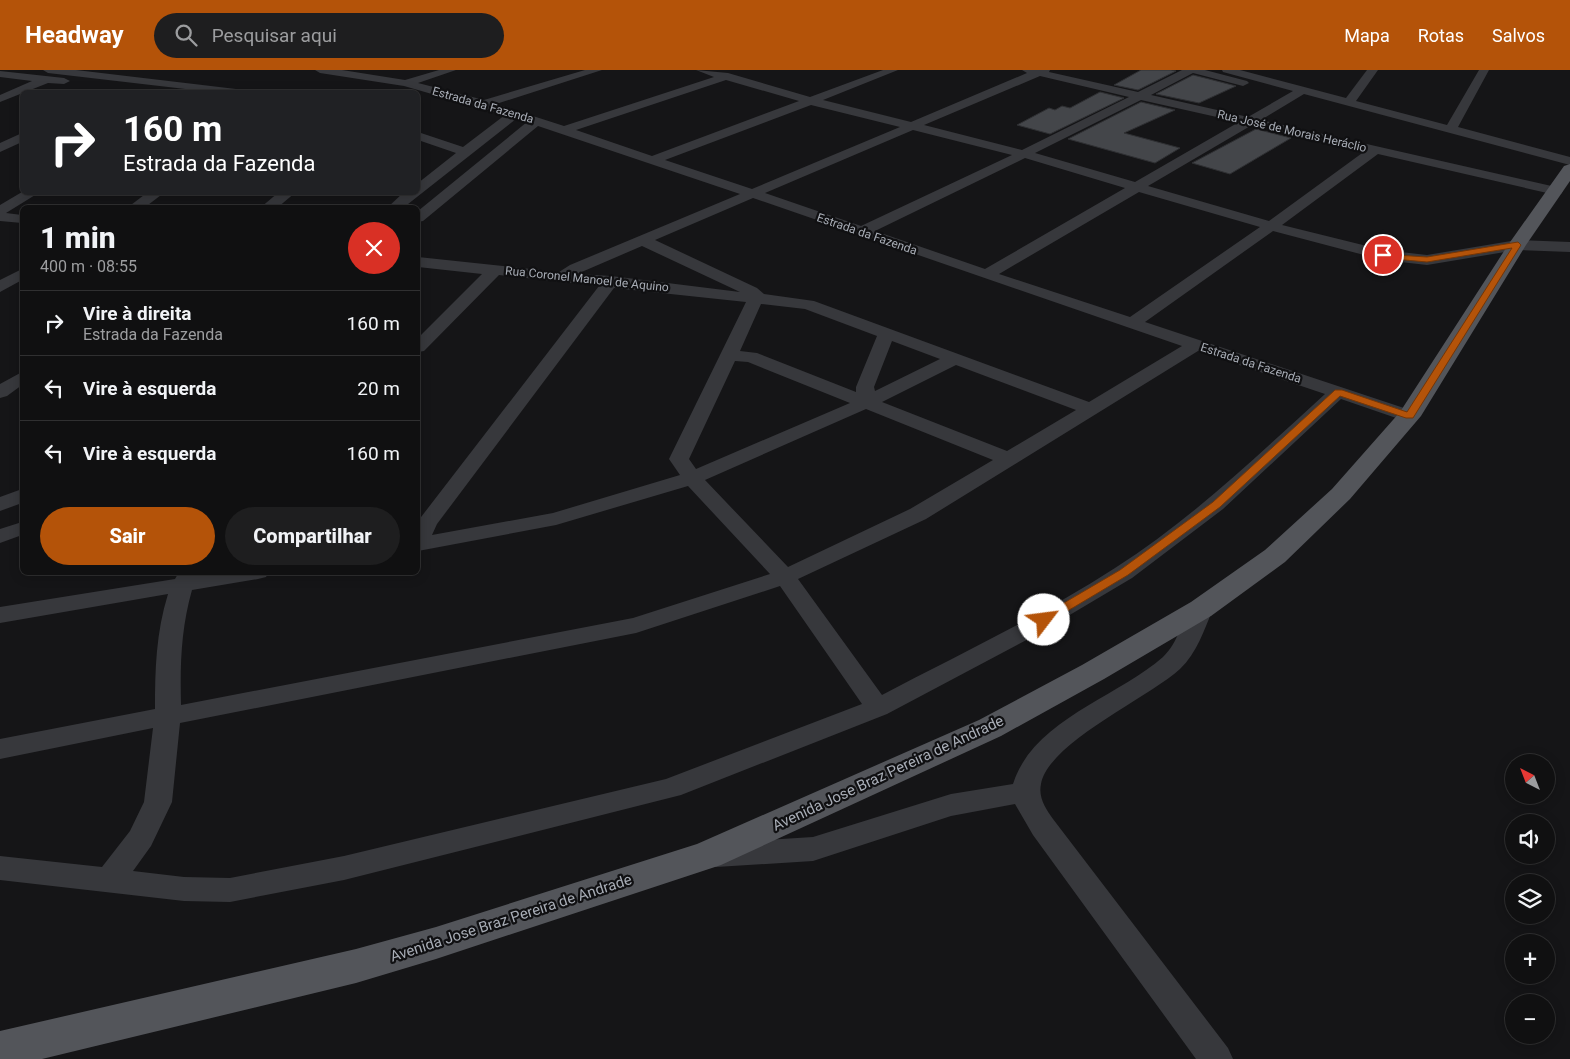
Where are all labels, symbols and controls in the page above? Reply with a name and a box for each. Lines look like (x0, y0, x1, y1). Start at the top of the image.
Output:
search box (154, 13, 504, 58)
text: Headway (25, 21, 124, 49)
icon: search (172, 21, 200, 49)
text: Pesquisar aqui (212, 24, 337, 47)
text: Mapa (1344, 25, 1390, 46)
text: Rotas (1418, 25, 1464, 46)
text: Salvos (1492, 25, 1545, 46)
street label: Estrada da Fazenda (431, 84, 535, 126)
street label: Rua José de Morais Heráclio (1216, 107, 1368, 155)
text: 160 m (123, 109, 222, 150)
icon: right (40, 110, 105, 175)
text: Estrada da Fazenda (123, 151, 315, 176)
street label: Estrada da Fazenda (815, 210, 919, 258)
text: 1 min (40, 220, 116, 255)
button: close (348, 222, 400, 274)
pin (1362, 234, 1404, 276)
icon: arrive (1369, 241, 1397, 269)
text: 400 m · 08:55 (40, 257, 137, 276)
street label: Rua Coronel Manoel de Aquino (505, 263, 670, 295)
text: Vire à direita (83, 302, 192, 325)
icon: right (40, 309, 68, 337)
text: 160 m (347, 312, 400, 335)
text: Estrada da Fazenda (83, 325, 223, 344)
street label: Estrada da Fazenda (1199, 340, 1303, 386)
icon: left (40, 374, 68, 402)
text: Vire à esquerda (83, 377, 216, 400)
text: 20 m (357, 377, 400, 400)
icon: left (40, 439, 68, 467)
text: Vire à esquerda (83, 442, 216, 465)
text: 160 m (347, 442, 400, 465)
button: Sair (40, 507, 215, 565)
button: Compartilhar (225, 507, 400, 565)
position arrow (1017, 593, 1069, 645)
street label: Avenida Jose Braz Pereira de Andrade (770, 711, 1007, 835)
north arrow (1505, 754, 1555, 804)
map controls (1505, 754, 1555, 1044)
button: sound (1505, 814, 1555, 864)
street label: Avenida Jose Braz Pereira de Andrade (388, 870, 634, 966)
button: layers (1505, 874, 1555, 924)
button: + (1505, 934, 1555, 984)
button: − (1505, 994, 1555, 1044)

